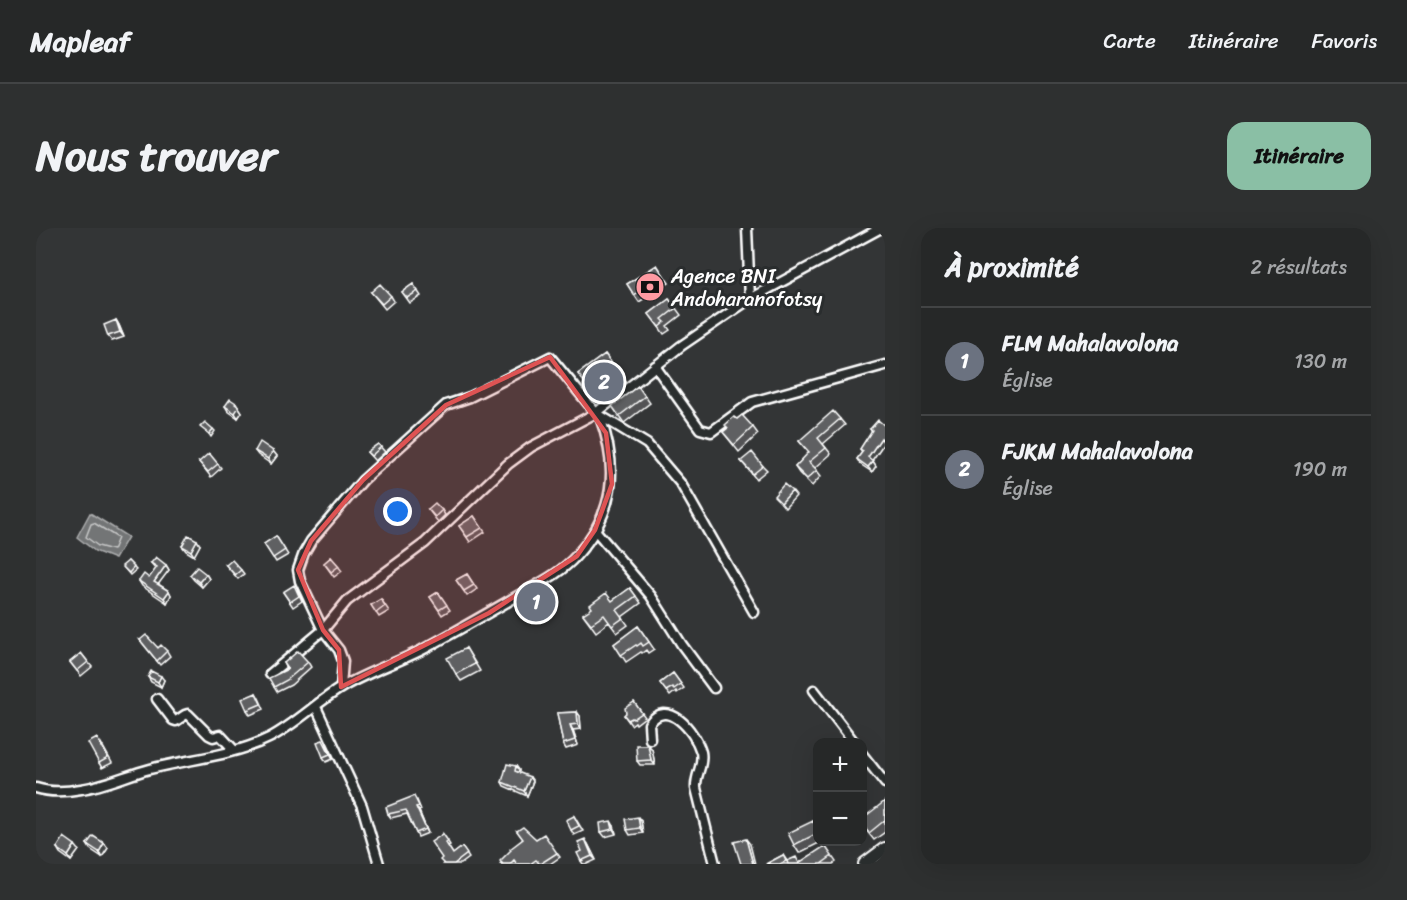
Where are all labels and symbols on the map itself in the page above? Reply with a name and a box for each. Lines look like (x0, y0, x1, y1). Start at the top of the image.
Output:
place label: Agence BNI Andoharanofotsy (670, 259, 823, 317)
bank icon: Agence BNI Andoharanofotsy (634, 271, 666, 303)
pin: 2 (584, 360, 624, 404)
your location (383, 497, 412, 526)
pin: 1 (516, 580, 556, 625)

